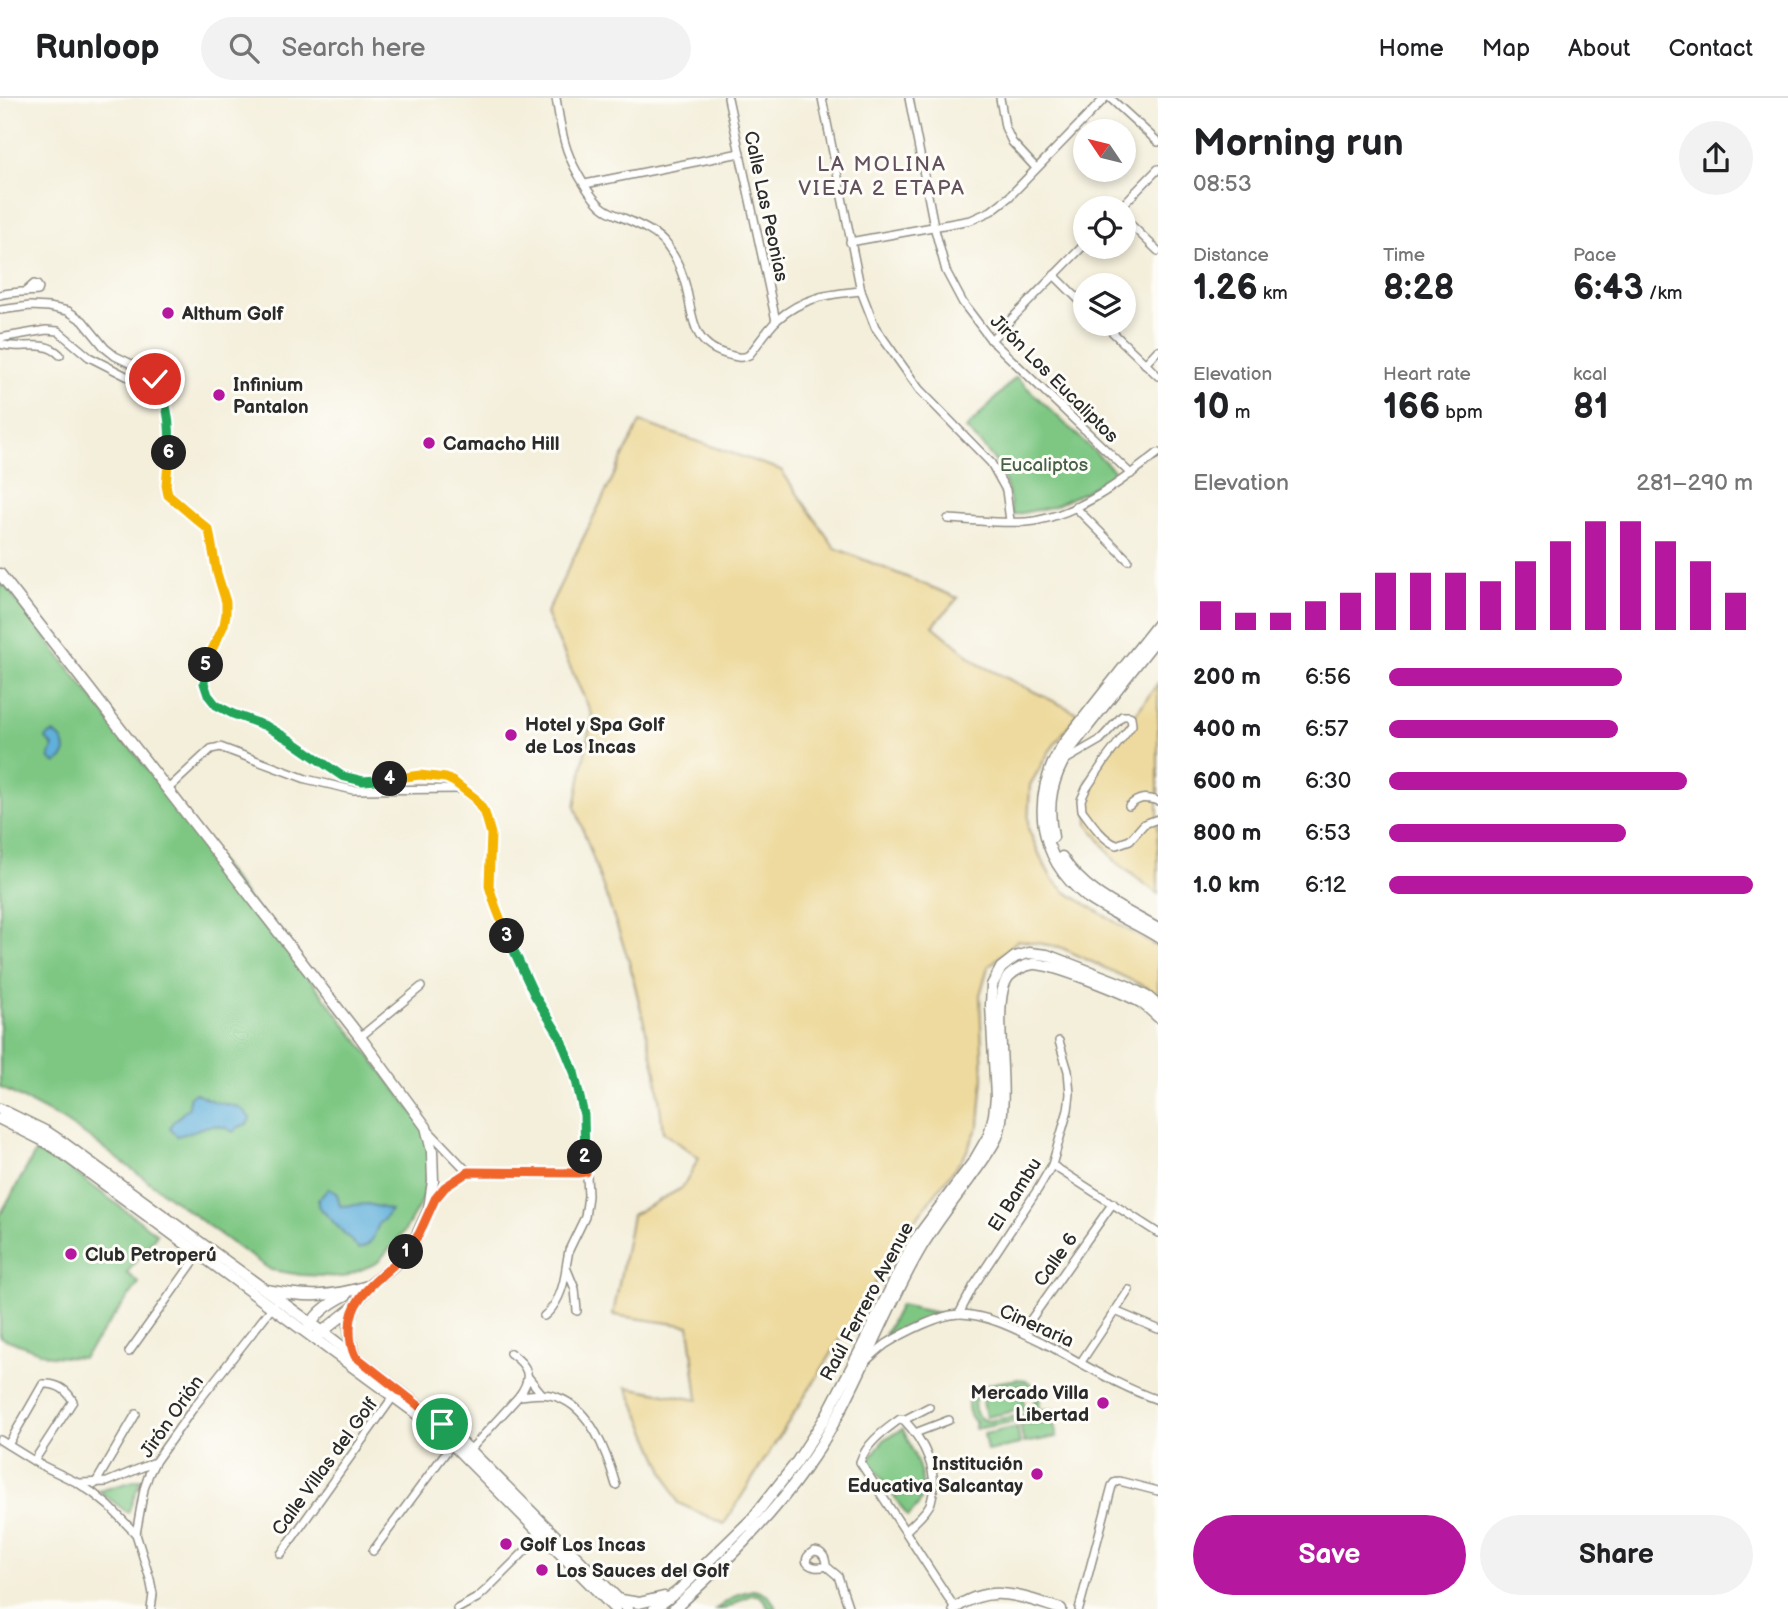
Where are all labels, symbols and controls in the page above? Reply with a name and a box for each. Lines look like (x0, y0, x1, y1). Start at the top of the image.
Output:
search box (201, 17, 691, 80)
text: Runloop (35, 28, 159, 68)
icon: search (225, 29, 263, 67)
text: Search here (281, 33, 425, 64)
text: Home (1379, 34, 1444, 63)
text: Map (1482, 34, 1530, 63)
text: About (1568, 34, 1630, 63)
text: Contact (1668, 34, 1753, 63)
north arrow (1073, 119, 1136, 182)
map controls (1073, 119, 1136, 336)
text: Morning run (1193, 121, 1404, 166)
button: share (1679, 121, 1753, 195)
street label: Calle Las Peonias (738, 129, 793, 284)
district label: LA MOLINA VIEJA 2 ETAPA (798, 152, 966, 201)
text: 08:53 (1193, 170, 1252, 198)
button: locate (1073, 196, 1136, 259)
text: Distance (1193, 244, 1269, 267)
text: Time (1383, 244, 1425, 267)
text: Pace (1573, 244, 1616, 267)
text: 1.26 (1193, 267, 1258, 310)
text: 8:28 (1383, 267, 1454, 310)
text: 6:43 (1573, 267, 1644, 310)
button: layers (1073, 273, 1136, 336)
text: km (1258, 282, 1288, 305)
text: /km (1644, 282, 1682, 305)
place label: Althum Golf (181, 303, 285, 326)
marker: Althum Golf (160, 305, 176, 321)
street label: Jirón Los Eucaliptos (985, 310, 1123, 448)
pin (125, 349, 185, 409)
icon: check (136, 360, 174, 398)
text: Elevation (1193, 363, 1272, 386)
text: Heart rate (1383, 363, 1471, 386)
text: kcal (1573, 363, 1607, 386)
place label: Infinium Pantalon (233, 374, 309, 419)
text: 10 (1193, 386, 1230, 429)
text: 166 (1383, 386, 1440, 429)
text: 81 (1573, 386, 1609, 429)
marker: Infinium Pantalon (211, 387, 227, 403)
text: m (1230, 401, 1250, 424)
text: bpm (1440, 401, 1483, 424)
place label: Camacho Hill (443, 433, 560, 456)
marker: Camacho Hill (421, 435, 437, 451)
pin: 6 (152, 436, 186, 470)
text: 6 (163, 441, 174, 464)
park label: Eucaliptos (1000, 454, 1088, 477)
text: Elevation (1193, 469, 1289, 497)
text: 281–290 m (1636, 469, 1753, 497)
pin: 5 (188, 648, 224, 682)
text: 5 (200, 653, 211, 676)
text: 200 m (1193, 663, 1261, 691)
text: 6:56 (1305, 663, 1351, 691)
place label: Hotel y Spa Golf de Los Incas (525, 714, 666, 759)
text: 400 m (1193, 715, 1261, 743)
text: 6:57 (1305, 715, 1348, 743)
marker: Hotel y Spa Golf de Los Incas (503, 727, 519, 743)
pin: 4 (372, 762, 408, 796)
text: 4 (384, 767, 395, 790)
text: 600 m (1193, 767, 1261, 795)
text: 6:30 (1305, 767, 1351, 795)
text: 800 m (1193, 819, 1261, 847)
text: 6:53 (1305, 819, 1351, 847)
text: 1.0 km (1193, 871, 1260, 899)
text: 6:12 (1305, 871, 1346, 899)
pin: 3 (490, 918, 524, 954)
text: 3 (501, 924, 512, 947)
pin: 2 (568, 1140, 602, 1174)
text: 2 (579, 1145, 590, 1168)
street label: El Bambu (984, 1154, 1047, 1236)
street label: Raúl Ferrero Avenue (816, 1218, 919, 1385)
street label: Calle 6 (1029, 1228, 1083, 1291)
pin: 1 (388, 1234, 424, 1270)
text: 1 (402, 1240, 410, 1263)
place label: Club Petroperú (85, 1244, 216, 1267)
marker: Club Petroperú (63, 1246, 79, 1262)
street label: Cineraria (996, 1300, 1077, 1353)
street label: Jirón Orión (136, 1371, 209, 1462)
place label: Mercado Villa Libertad (971, 1382, 1089, 1427)
street label: Calle Villas del Golf (267, 1393, 383, 1540)
pin (412, 1394, 472, 1454)
marker: Mercado Villa Libertad (1095, 1395, 1111, 1411)
icon: arrive (423, 1405, 461, 1443)
place label: Institución Educativa Salcantay (847, 1453, 1023, 1498)
marker: Institución Educativa Salcantay (1029, 1466, 1045, 1482)
button: Save (1193, 1515, 1466, 1595)
button: Share (1480, 1515, 1753, 1595)
place label: Golf Los Incas (520, 1534, 645, 1557)
marker: Golf Los Incas (498, 1536, 514, 1552)
place label: Los Sauces del Golf (556, 1560, 730, 1583)
marker: Los Sauces del Golf (534, 1562, 550, 1578)

